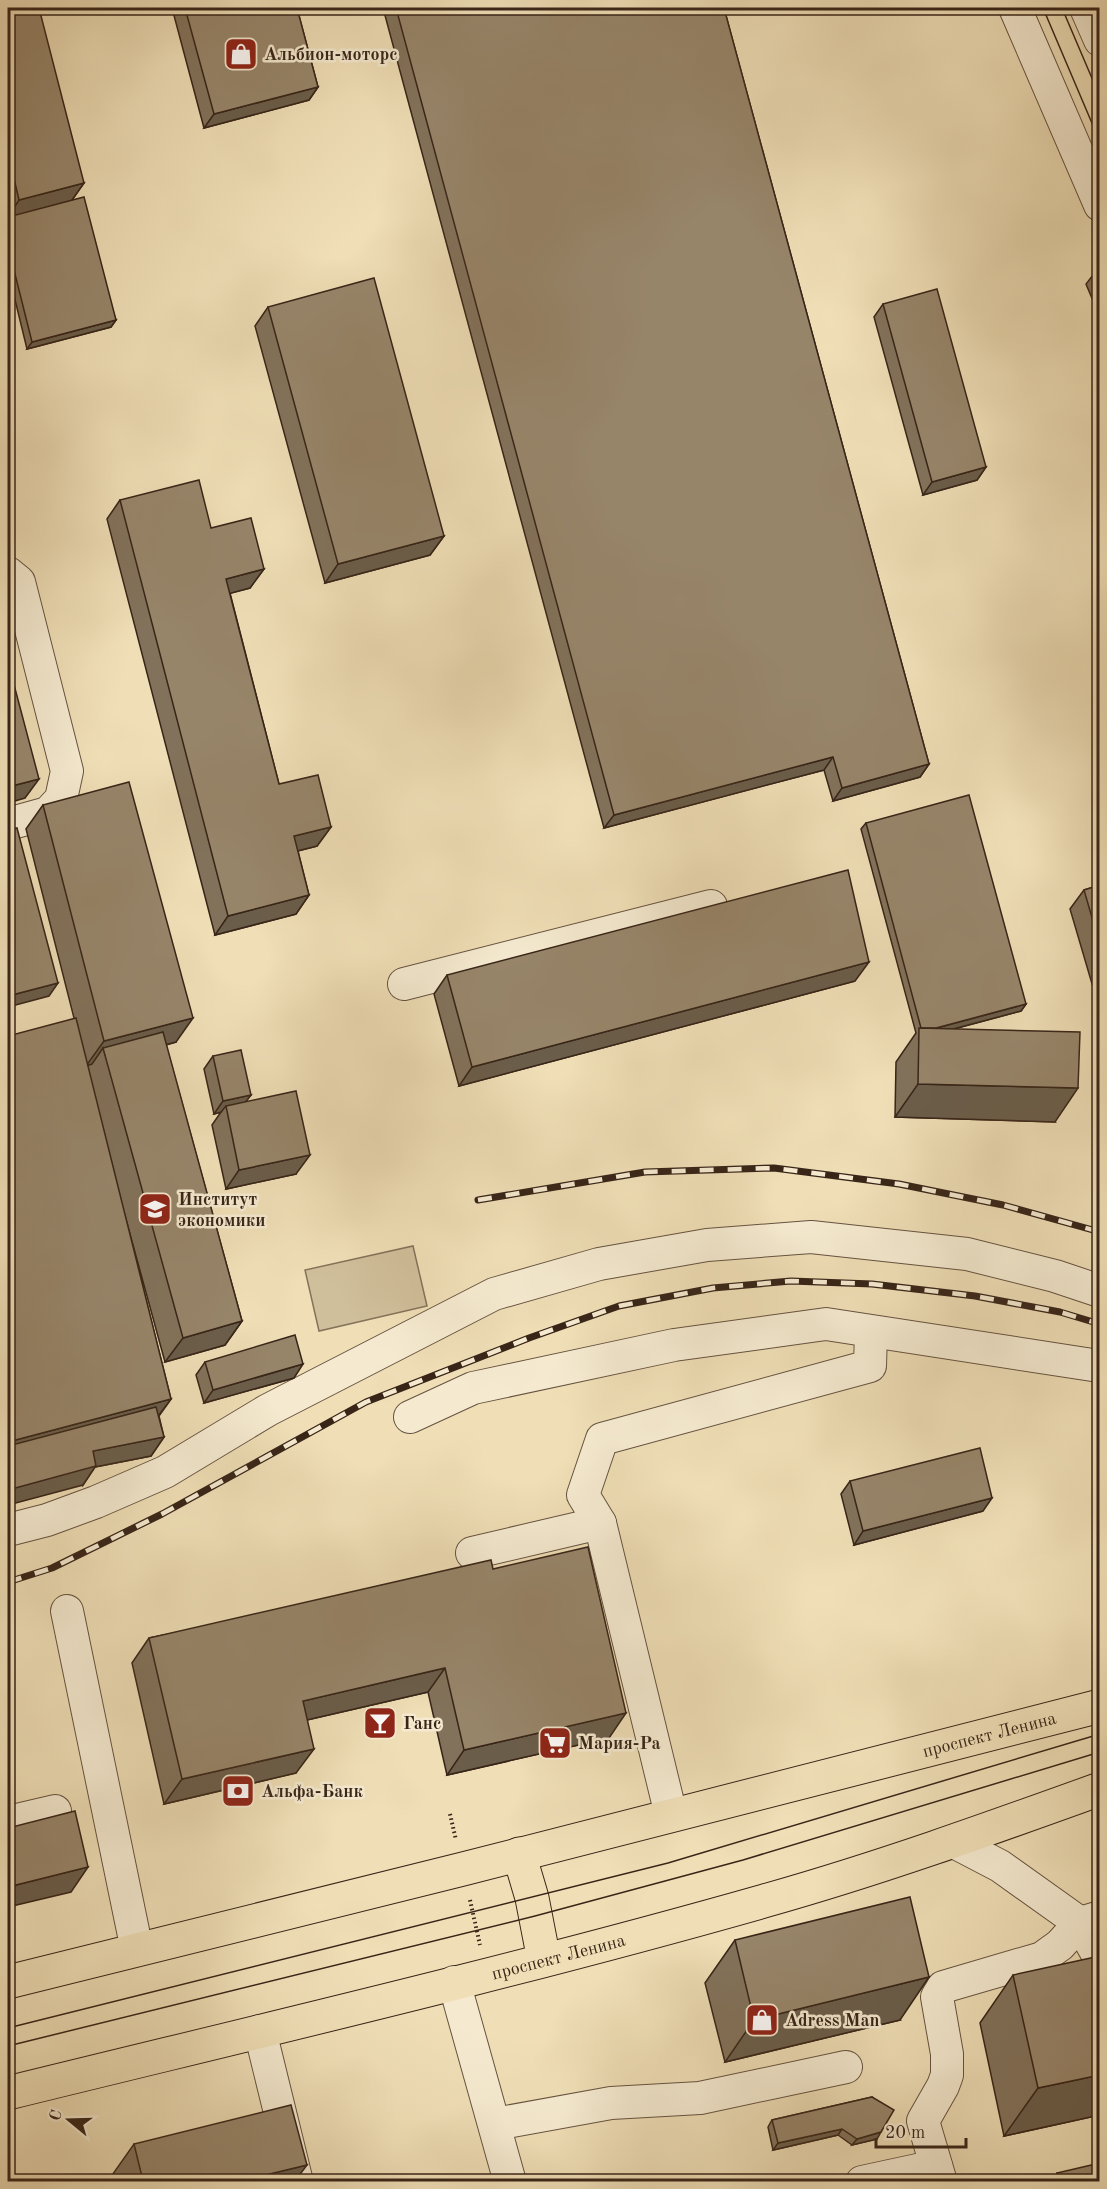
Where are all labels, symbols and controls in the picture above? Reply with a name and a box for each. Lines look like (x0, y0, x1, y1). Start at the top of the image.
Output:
shop icon: Альбион-моторс (223, 36, 259, 72)
place label: Альбион-моторс (264, 46, 398, 64)
school or university icon: Институт экономики (137, 1191, 173, 1227)
place label: Институт экономики (178, 1191, 266, 1230)
bar icon: Ганс (362, 1705, 398, 1741)
street label: проспект Ленина (921, 1710, 1058, 1761)
place label: Ганс (403, 1715, 441, 1733)
supermarket icon: Мария-Ра (537, 1725, 573, 1761)
place label: Мария-Ра (578, 1735, 661, 1753)
bank icon: Альфа-Банк (220, 1773, 256, 1809)
place label: Альфа-Банк (261, 1783, 363, 1802)
street label: проспект Ленина (490, 1932, 627, 1984)
shop icon: Adress Man (744, 2002, 780, 2038)
place label: Adress Man (785, 2012, 880, 2030)
north arrow (39, 2090, 99, 2150)
text: С (47, 2108, 66, 2123)
scale bar (876, 2111, 966, 2149)
text: 20 m (885, 2124, 925, 2142)

